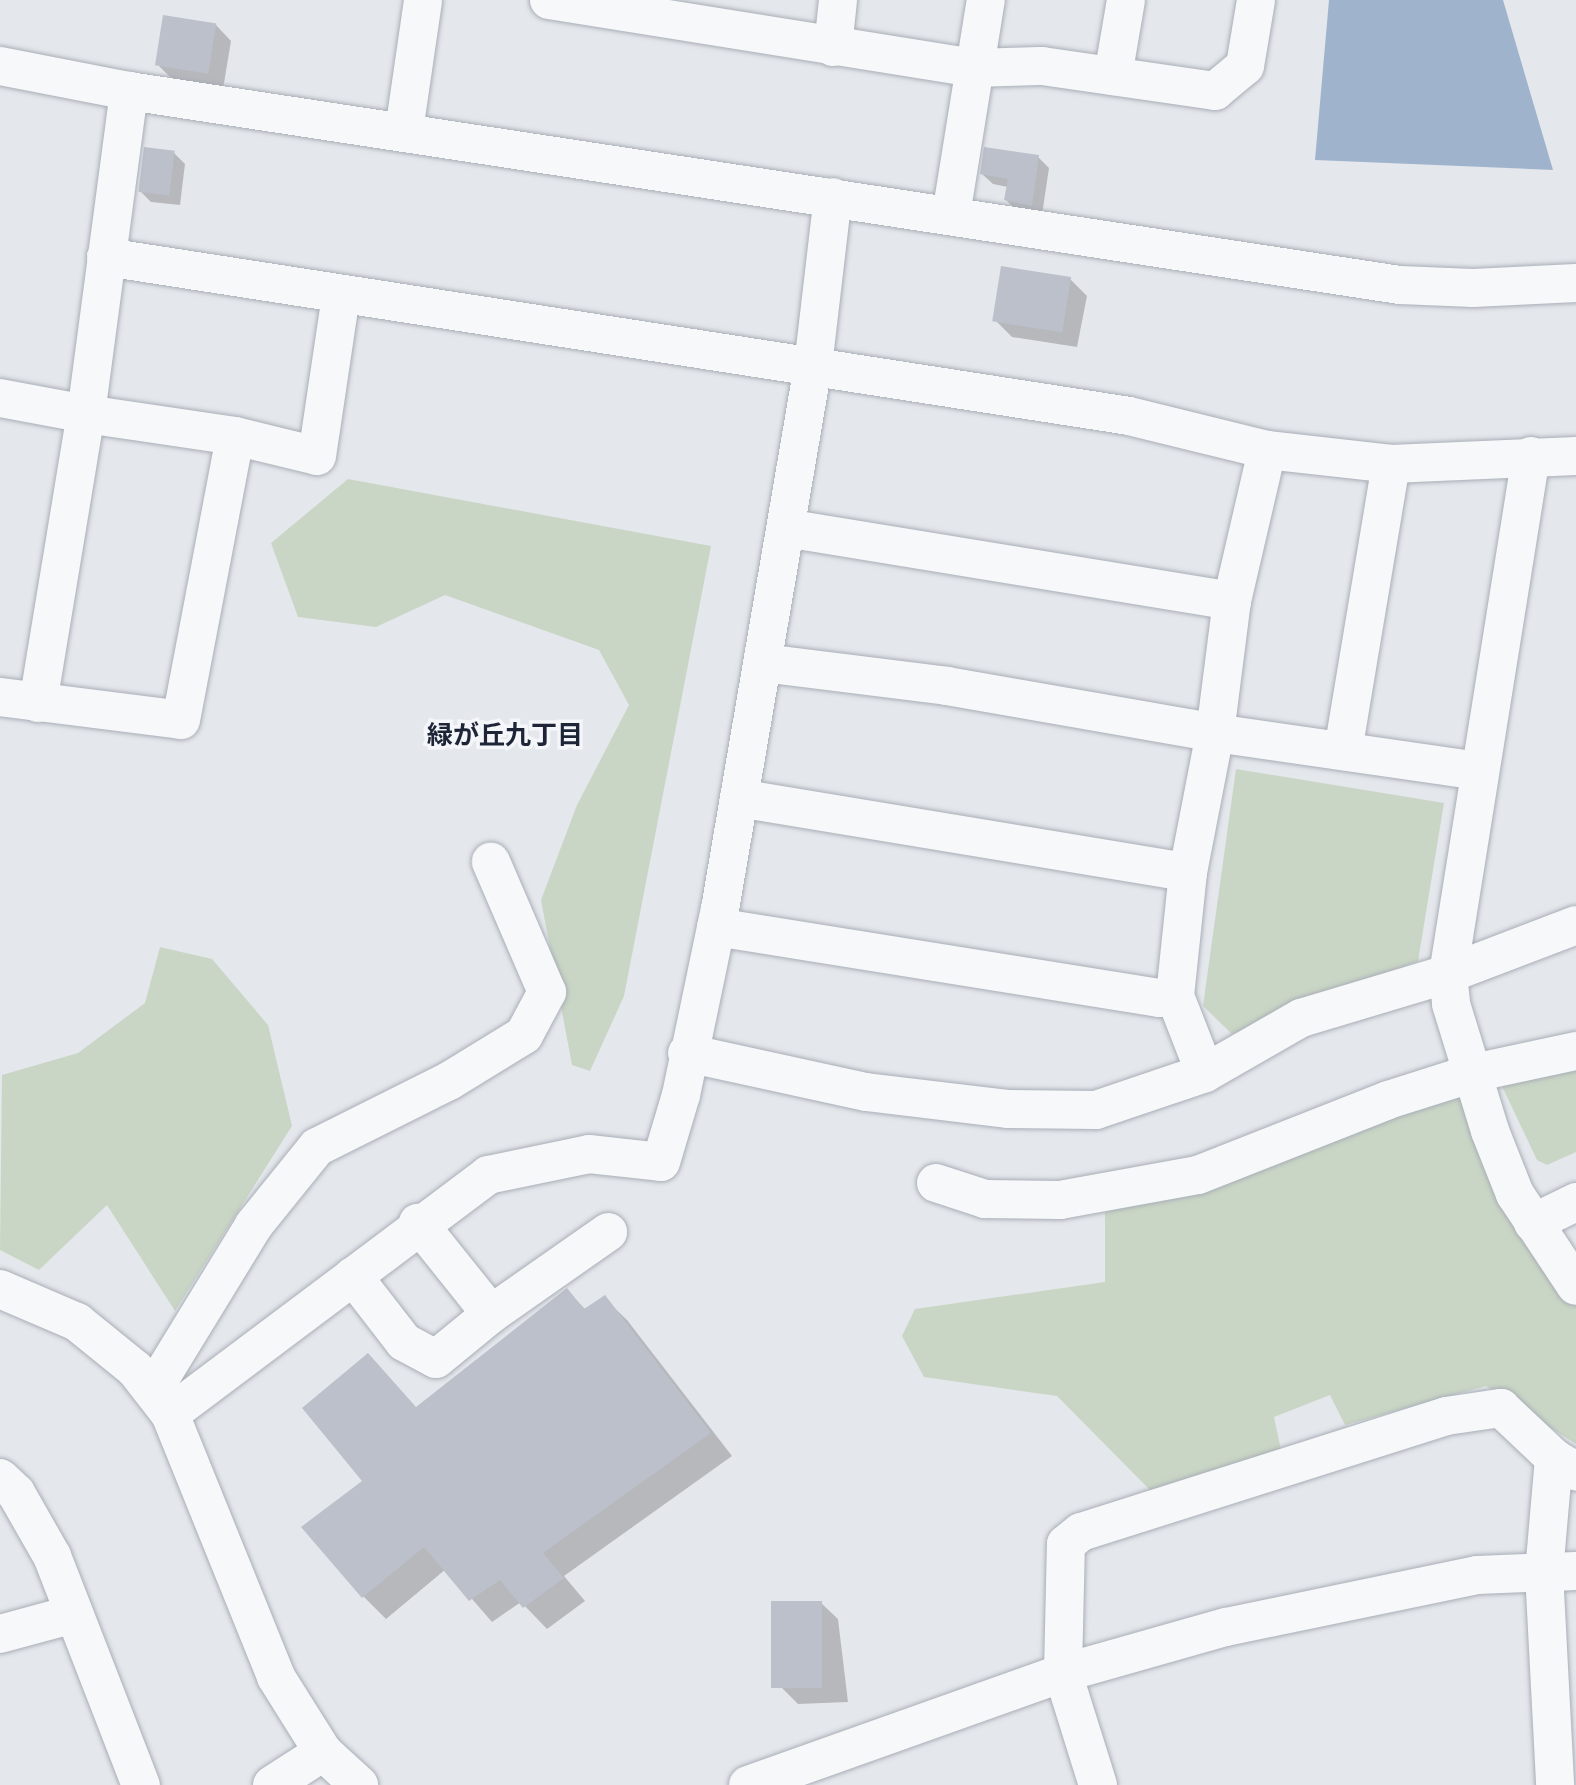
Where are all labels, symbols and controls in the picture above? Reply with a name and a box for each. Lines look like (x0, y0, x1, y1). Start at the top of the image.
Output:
district label: 緑が丘九丁目 (427, 719, 583, 751)

